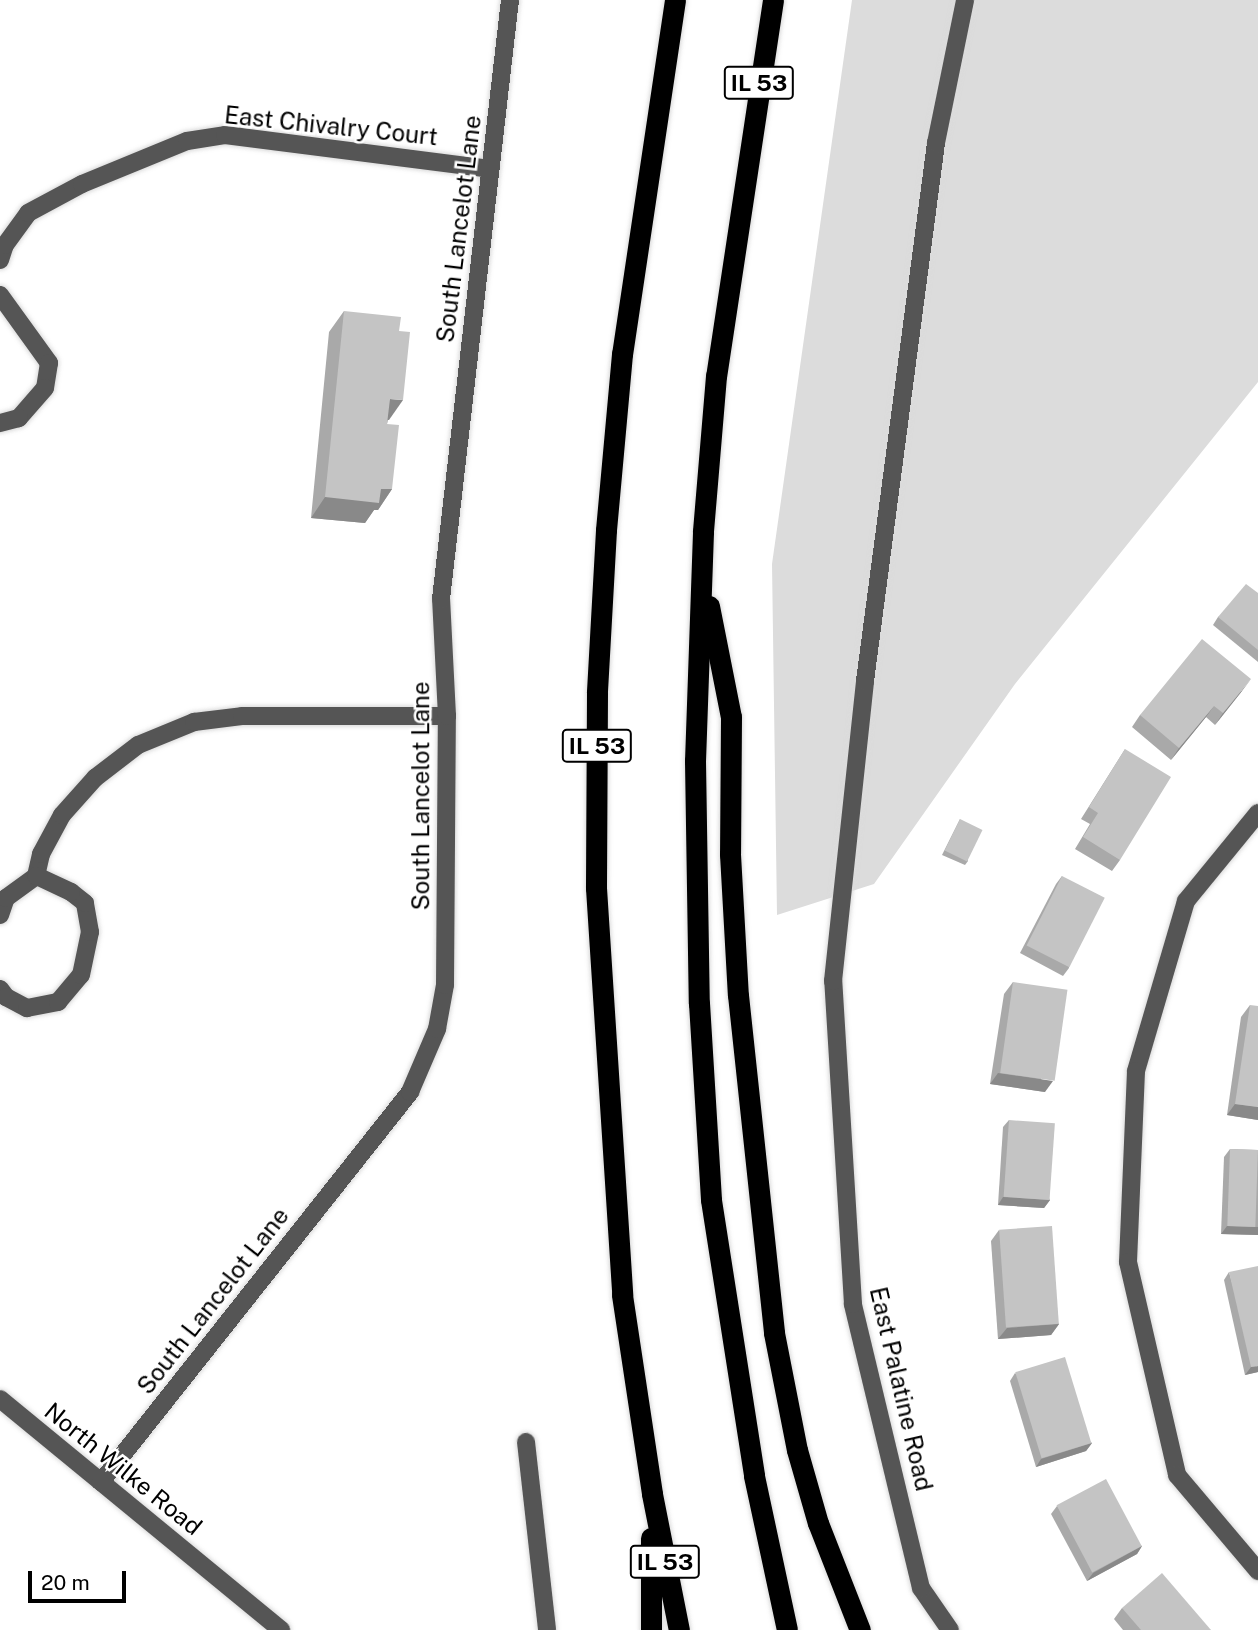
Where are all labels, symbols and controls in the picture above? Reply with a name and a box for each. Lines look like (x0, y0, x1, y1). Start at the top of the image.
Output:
road number: IL 53 (722, 64, 796, 102)
street label: East Chivalry Court (223, 100, 439, 152)
street label: South Lancelot Lane (431, 114, 487, 344)
street label: South Lancelot Lane (407, 682, 435, 910)
road number: IL 53 (560, 726, 634, 766)
street label: South Lancelot Lane (131, 1202, 295, 1400)
street label: East Palatine Road (863, 1284, 939, 1494)
street label: North Wilke Road (38, 1396, 208, 1542)
road number: IL 53 (628, 1542, 702, 1582)
scale bar (32, 1556, 130, 1600)
text: 20 m (41, 1570, 90, 1595)

